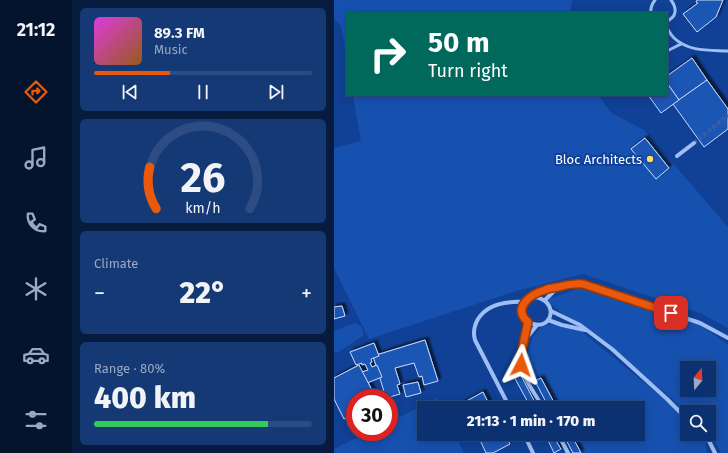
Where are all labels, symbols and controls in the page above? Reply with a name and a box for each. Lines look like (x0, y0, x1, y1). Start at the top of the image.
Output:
text: 21:12 (17, 19, 55, 41)
text: 89.3 FM (154, 24, 205, 42)
text: 50 m (428, 26, 490, 59)
icon: right (362, 28, 414, 80)
text: Music (154, 42, 188, 57)
text: Turn right (428, 60, 508, 82)
icon: directions (22, 78, 50, 106)
icon: previous (119, 81, 141, 103)
icon: pause (192, 81, 214, 103)
icon: next (265, 81, 287, 103)
icon: music (22, 144, 50, 172)
place label: Bloc Architects (555, 152, 642, 167)
text: 26 (181, 153, 225, 203)
marker: Bloc Architects (645, 154, 655, 164)
text: km/h (185, 200, 221, 217)
icon: phone (22, 209, 50, 237)
text: Climate (94, 256, 138, 271)
icon: climate (22, 275, 50, 303)
text: 22° (180, 275, 227, 311)
text: − (94, 280, 105, 307)
text: + (301, 280, 312, 307)
pin (654, 296, 688, 330)
icon: arrive (660, 302, 682, 324)
icon: car (22, 341, 50, 369)
position arrow (500, 344, 542, 386)
text: Range · 80% (94, 361, 165, 376)
north arrow (680, 361, 716, 397)
map controls (680, 361, 716, 441)
text: 400 km (94, 380, 196, 416)
speed limit sign: 30 (346, 389, 398, 441)
button: search (680, 405, 716, 441)
icon: filters (22, 406, 50, 434)
text: 21:13 · 1 min · 170 m (467, 412, 595, 430)

